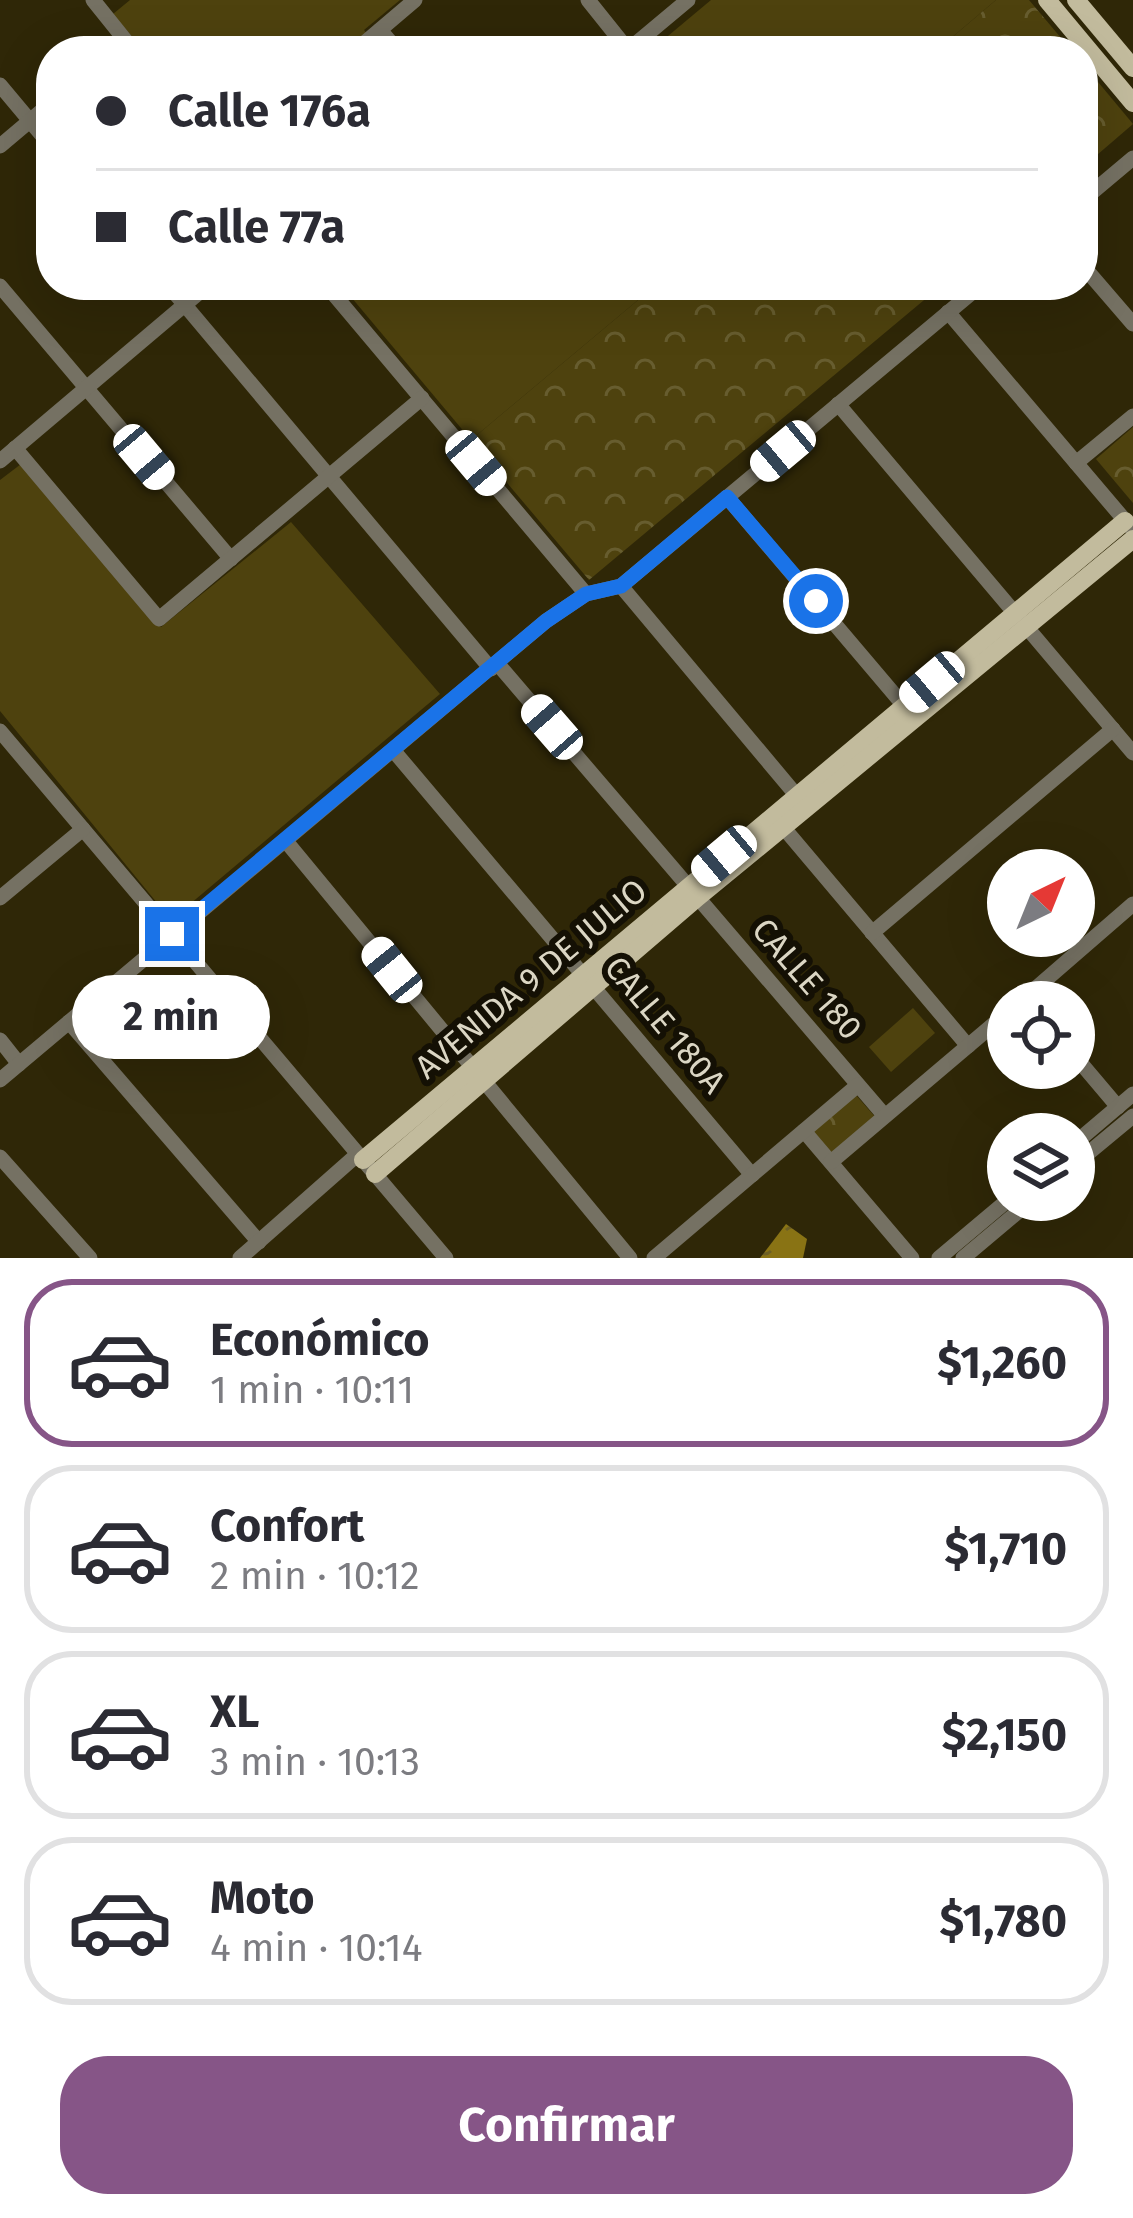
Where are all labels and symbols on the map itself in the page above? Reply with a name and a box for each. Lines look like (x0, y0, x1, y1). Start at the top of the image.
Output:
car (744, 414, 822, 488)
car (107, 418, 181, 496)
car (439, 424, 513, 502)
route start (789, 574, 843, 628)
car (893, 645, 971, 719)
car (515, 688, 589, 766)
car (685, 819, 763, 893)
north arrow (987, 849, 1095, 957)
street label: AVENIDA 9 DE JULIO (407, 870, 655, 1088)
route end (145, 907, 199, 961)
street label: CALLE 180 (744, 910, 870, 1048)
car (355, 931, 429, 1009)
street label: CALLE 180A (596, 948, 734, 1102)
callout: 2 min (73, 976, 271, 1060)

